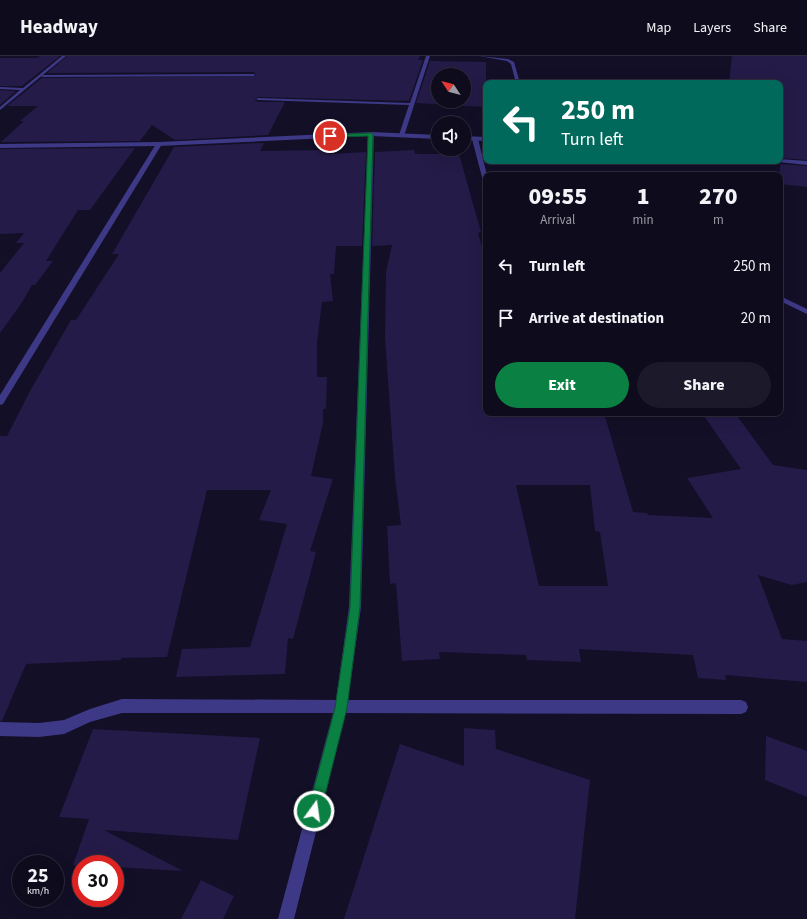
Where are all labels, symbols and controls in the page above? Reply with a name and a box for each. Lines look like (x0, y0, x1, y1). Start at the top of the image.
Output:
text: Headway (20, 14, 98, 41)
text: Map (646, 18, 671, 38)
text: Layers (693, 18, 731, 38)
text: Share (753, 18, 787, 38)
north arrow (431, 68, 471, 108)
map controls (431, 68, 471, 156)
text: 250 m (561, 90, 635, 130)
icon: left (495, 96, 547, 148)
button: sound (431, 116, 471, 156)
pin (313, 119, 347, 153)
icon: arrive (319, 125, 341, 147)
text: Turn left (561, 127, 623, 152)
text: 09:55 (528, 179, 587, 214)
text: 1 (637, 179, 650, 214)
text: 270 (699, 179, 738, 214)
text: Arrival (540, 211, 575, 229)
text: min (633, 211, 654, 229)
text: m (713, 211, 724, 229)
icon: left (495, 255, 517, 277)
text: Turn left (529, 256, 585, 277)
text: 250 m (733, 256, 771, 277)
icon: arrive (495, 307, 517, 329)
text: Arrive at destination (529, 308, 664, 329)
text: 20 m (741, 308, 771, 329)
button: Exit (495, 362, 629, 408)
button: Share (637, 362, 771, 408)
position arrow (293, 790, 335, 832)
speed limit sign: 30 (72, 855, 124, 907)
text: 25 (27, 862, 49, 890)
text: km/h (27, 884, 49, 898)

